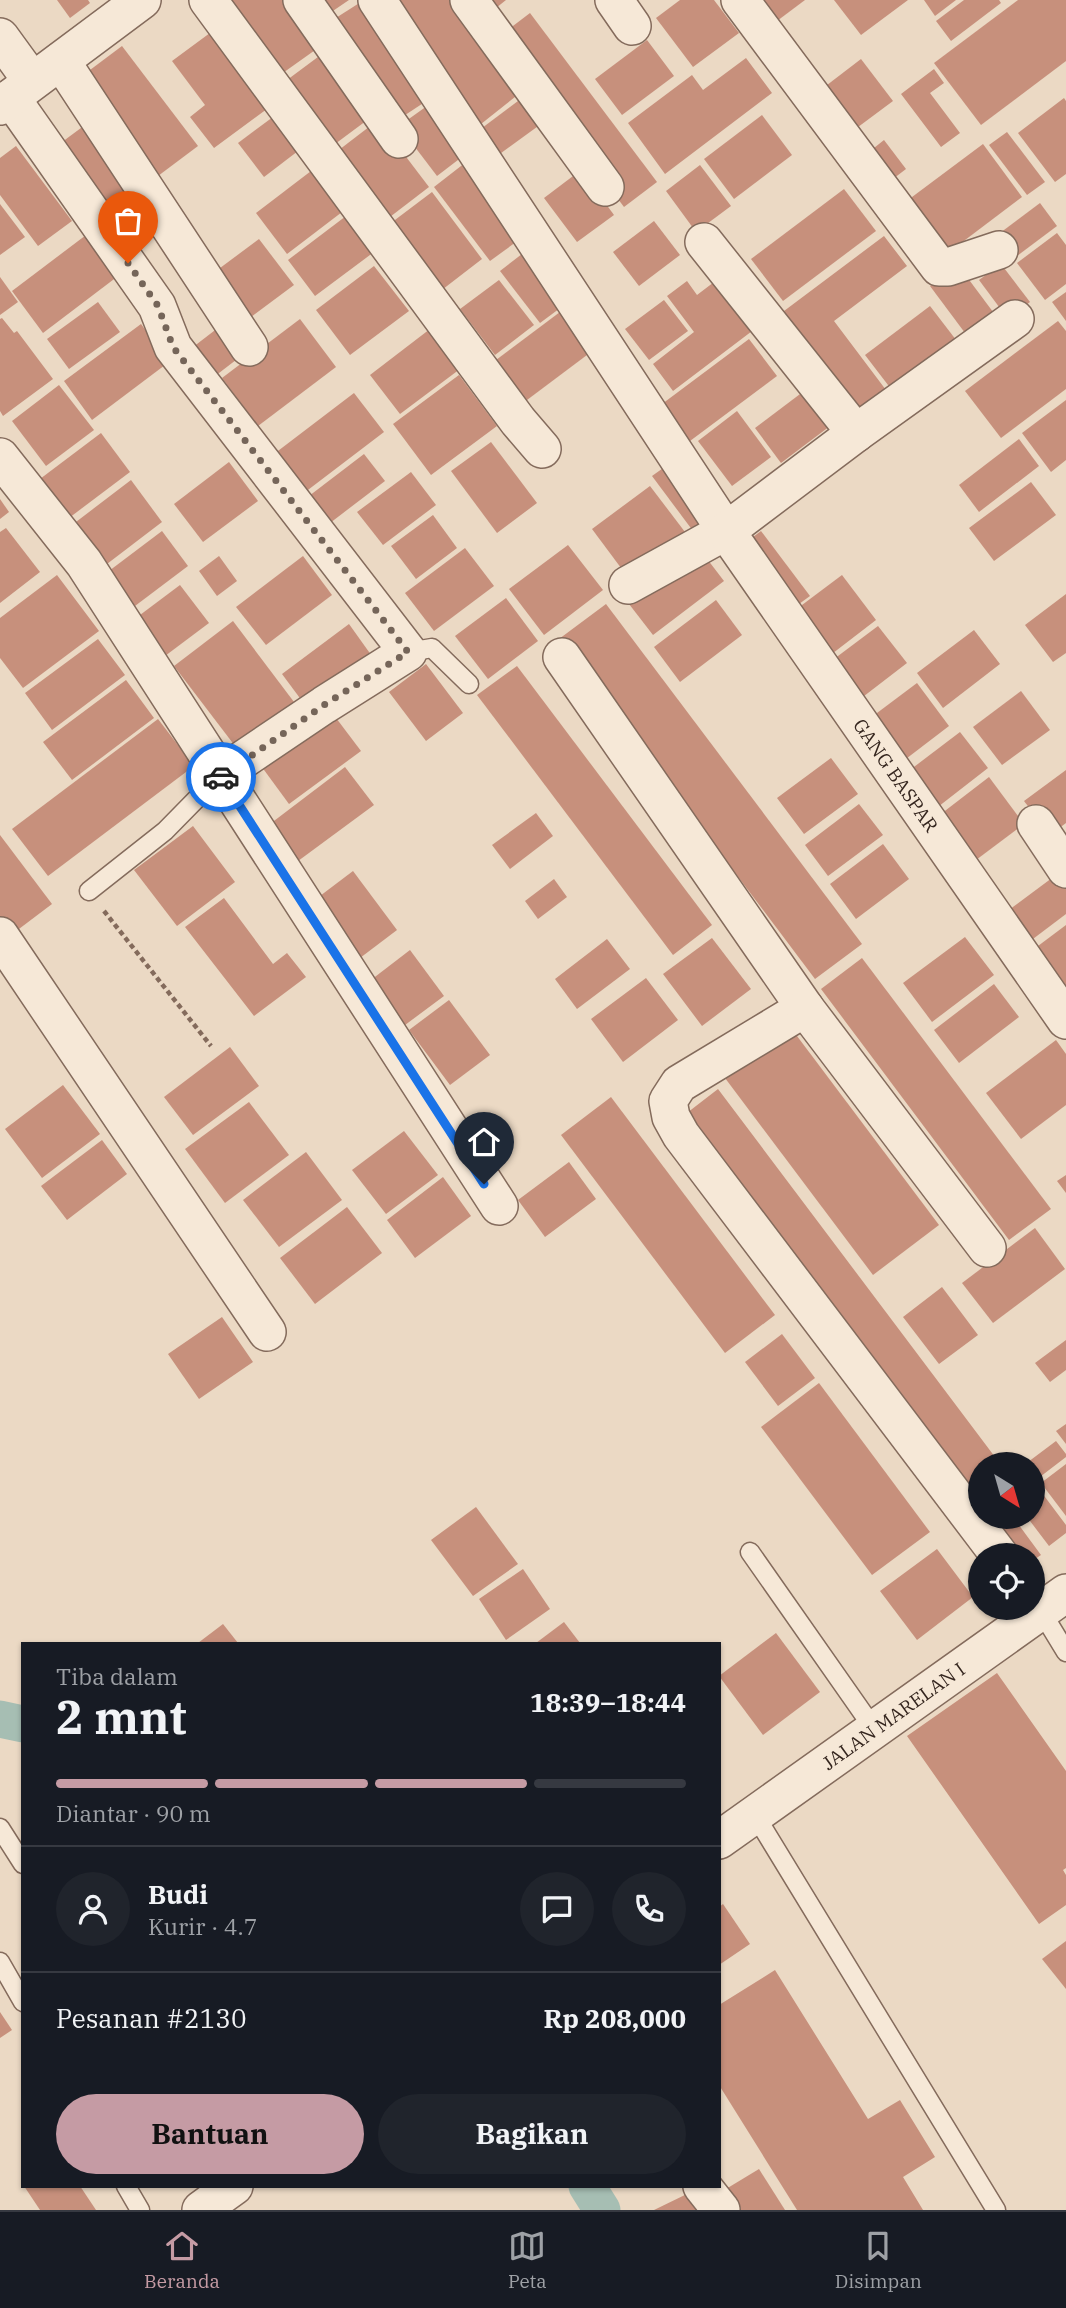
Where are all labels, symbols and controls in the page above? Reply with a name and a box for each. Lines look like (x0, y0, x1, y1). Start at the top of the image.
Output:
pin (98, 191, 158, 263)
icon: bag (109, 202, 147, 240)
street label: GANG BASPAR (848, 714, 944, 837)
courier (186, 742, 256, 812)
icon: car (202, 758, 240, 796)
pin (454, 1112, 514, 1184)
icon: home (465, 1123, 503, 1161)
north arrow (968, 1452, 1045, 1530)
map controls (968, 1452, 1045, 1620)
button: locate (968, 1543, 1045, 1620)
street label: JALAN MARELAN I (817, 1657, 970, 1775)
text: Tiba dalam (56, 1661, 178, 1691)
text: 18:39–18:44 (530, 1685, 686, 1719)
text: 2 mnt (56, 1687, 187, 1747)
text: Diantar · 90 m (56, 1798, 211, 1828)
button: person (56, 1872, 130, 1946)
button: chat (520, 1872, 594, 1946)
button: phone (612, 1872, 686, 1946)
text: Budi (148, 1877, 208, 1911)
text: Kurir · 4.7 (148, 1911, 257, 1941)
text: Pesanan #2130 (56, 2001, 246, 2035)
text: Rp 208,000 (543, 2001, 686, 2035)
button: Bantuan (56, 2094, 364, 2174)
button: Bagikan (378, 2094, 686, 2174)
tab: Beranda (144, 2227, 220, 2293)
tab: Peta (508, 2227, 547, 2293)
tab: Disimpan (835, 2227, 922, 2293)

